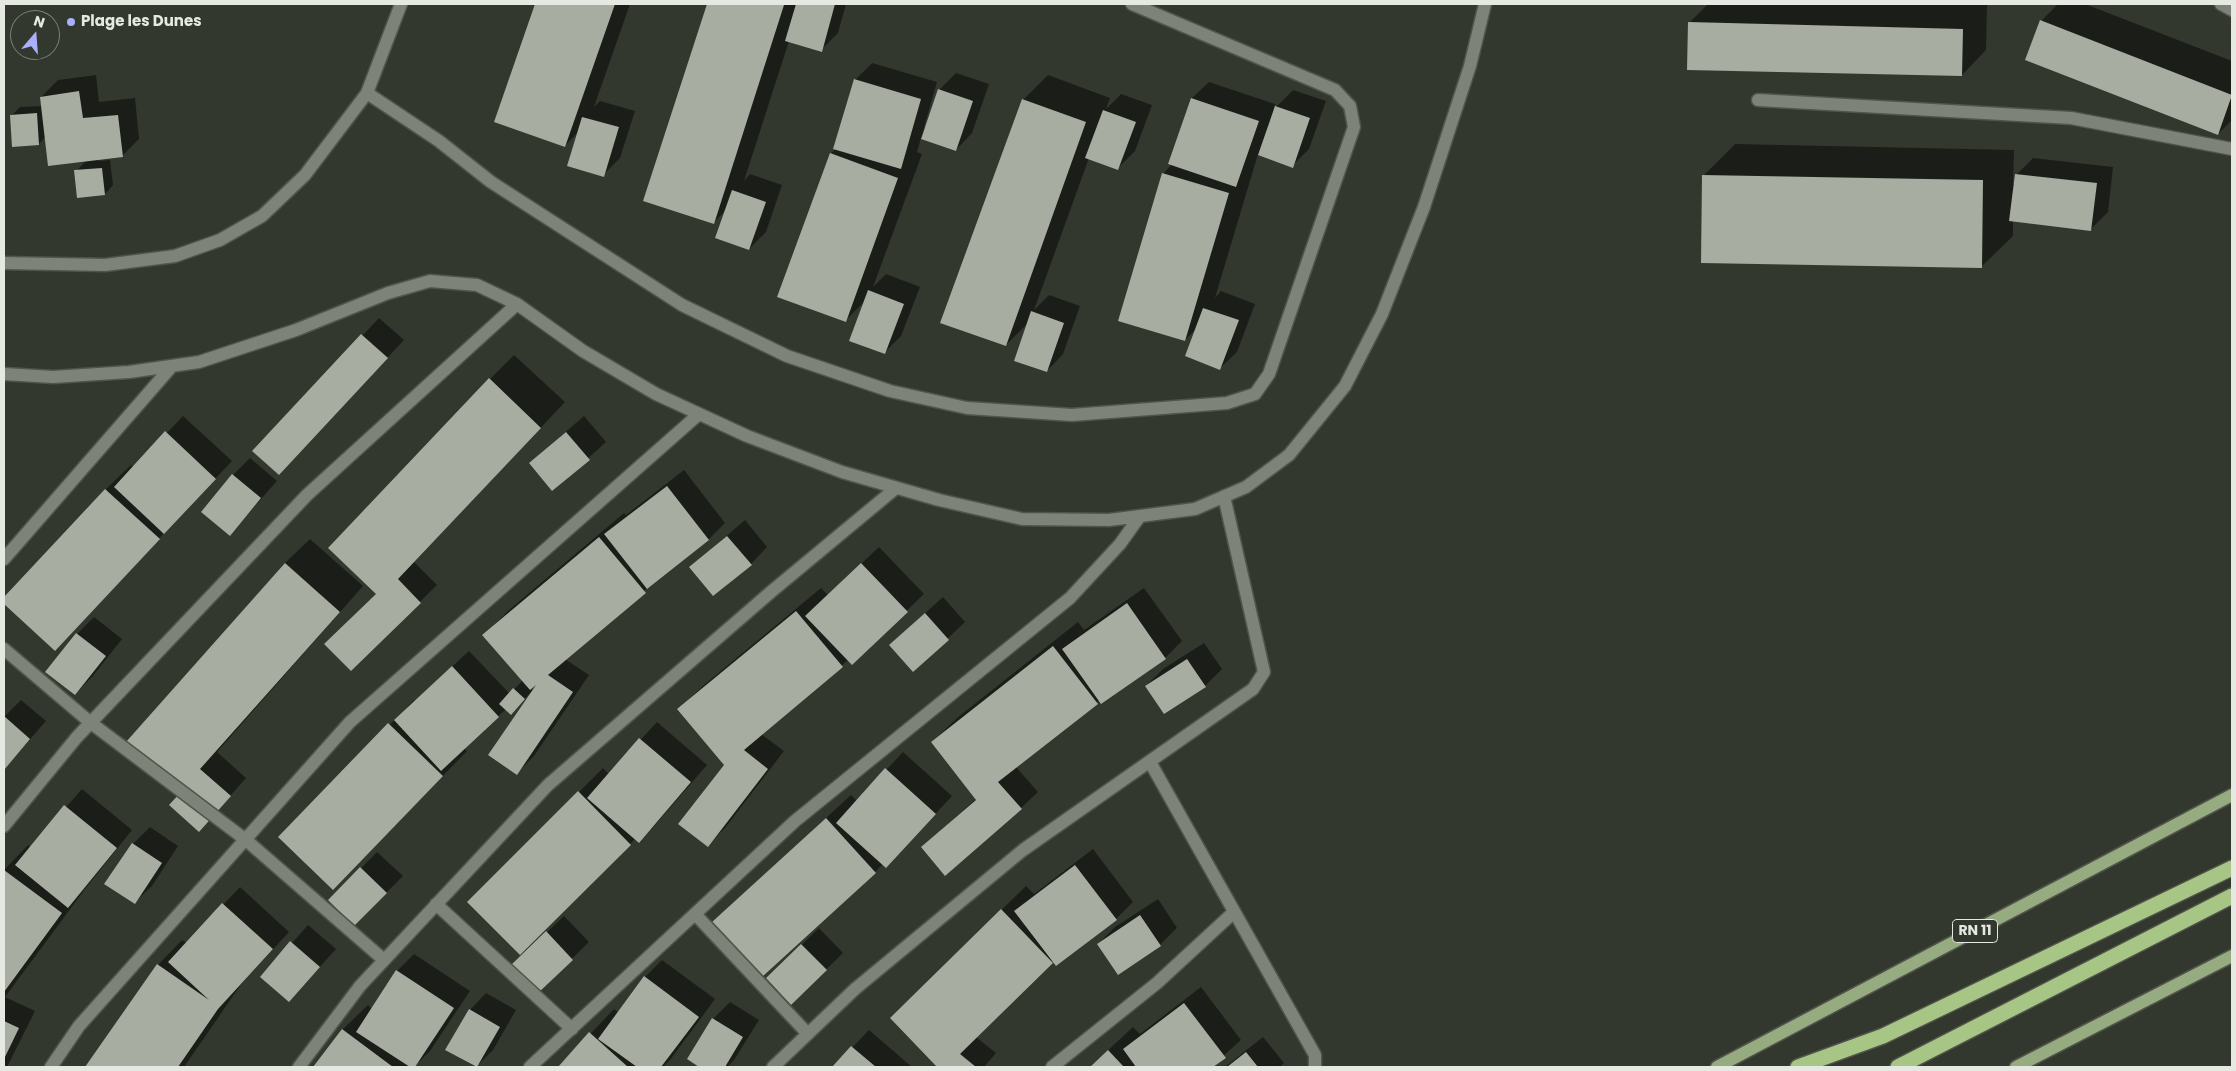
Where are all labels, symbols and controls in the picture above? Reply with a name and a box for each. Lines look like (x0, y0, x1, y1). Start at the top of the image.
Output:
north arrow (10, 10, 60, 60)
text: N (31, 11, 47, 33)
place label: Plage les Dunes (81, 13, 202, 31)
marker: Plage les Dunes (65, 16, 77, 28)
road number: RN 11 (1952, 919, 1998, 942)

